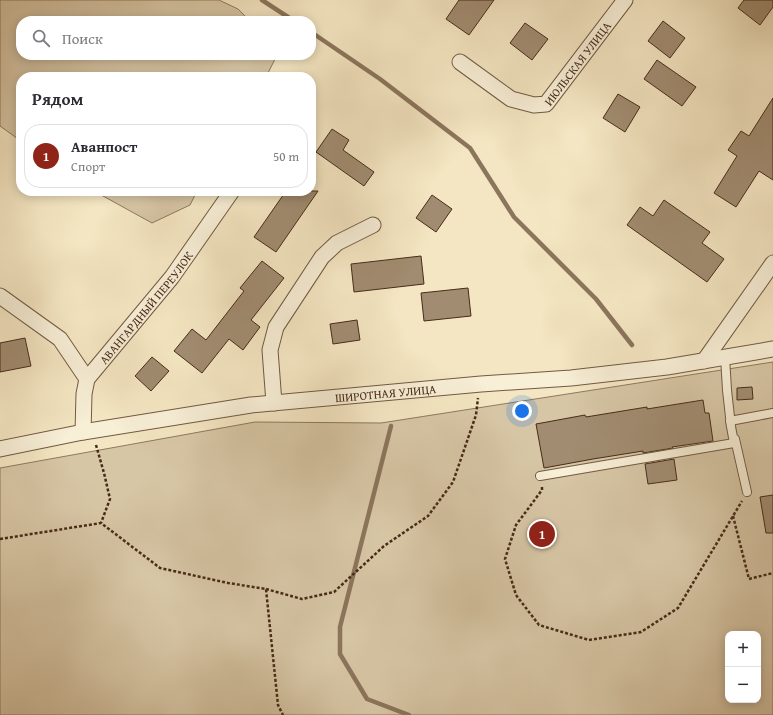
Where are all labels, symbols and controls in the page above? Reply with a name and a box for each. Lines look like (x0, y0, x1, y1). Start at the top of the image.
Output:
search box (16, 16, 316, 60)
street label: ИЮЛЬСКАЯ УЛИЦА (539, 17, 615, 109)
icon: search (30, 27, 52, 49)
text: Поиск (62, 28, 103, 49)
text: Рядом (32, 86, 83, 111)
text: Аванпост (71, 136, 137, 157)
text: 1 (43, 147, 49, 166)
text: 50 m (273, 147, 299, 166)
text: Спорт (71, 157, 105, 176)
street label: АВАНГАРДНЫЙ ПЕРЕУЛОК (95, 247, 197, 367)
street label: ШИРОТНАЯ УЛИЦА (334, 380, 438, 406)
your location (512, 401, 532, 421)
pin: 1 (529, 519, 555, 549)
map controls (725, 631, 761, 703)
button: + (725, 631, 761, 667)
button: − (725, 667, 761, 703)

